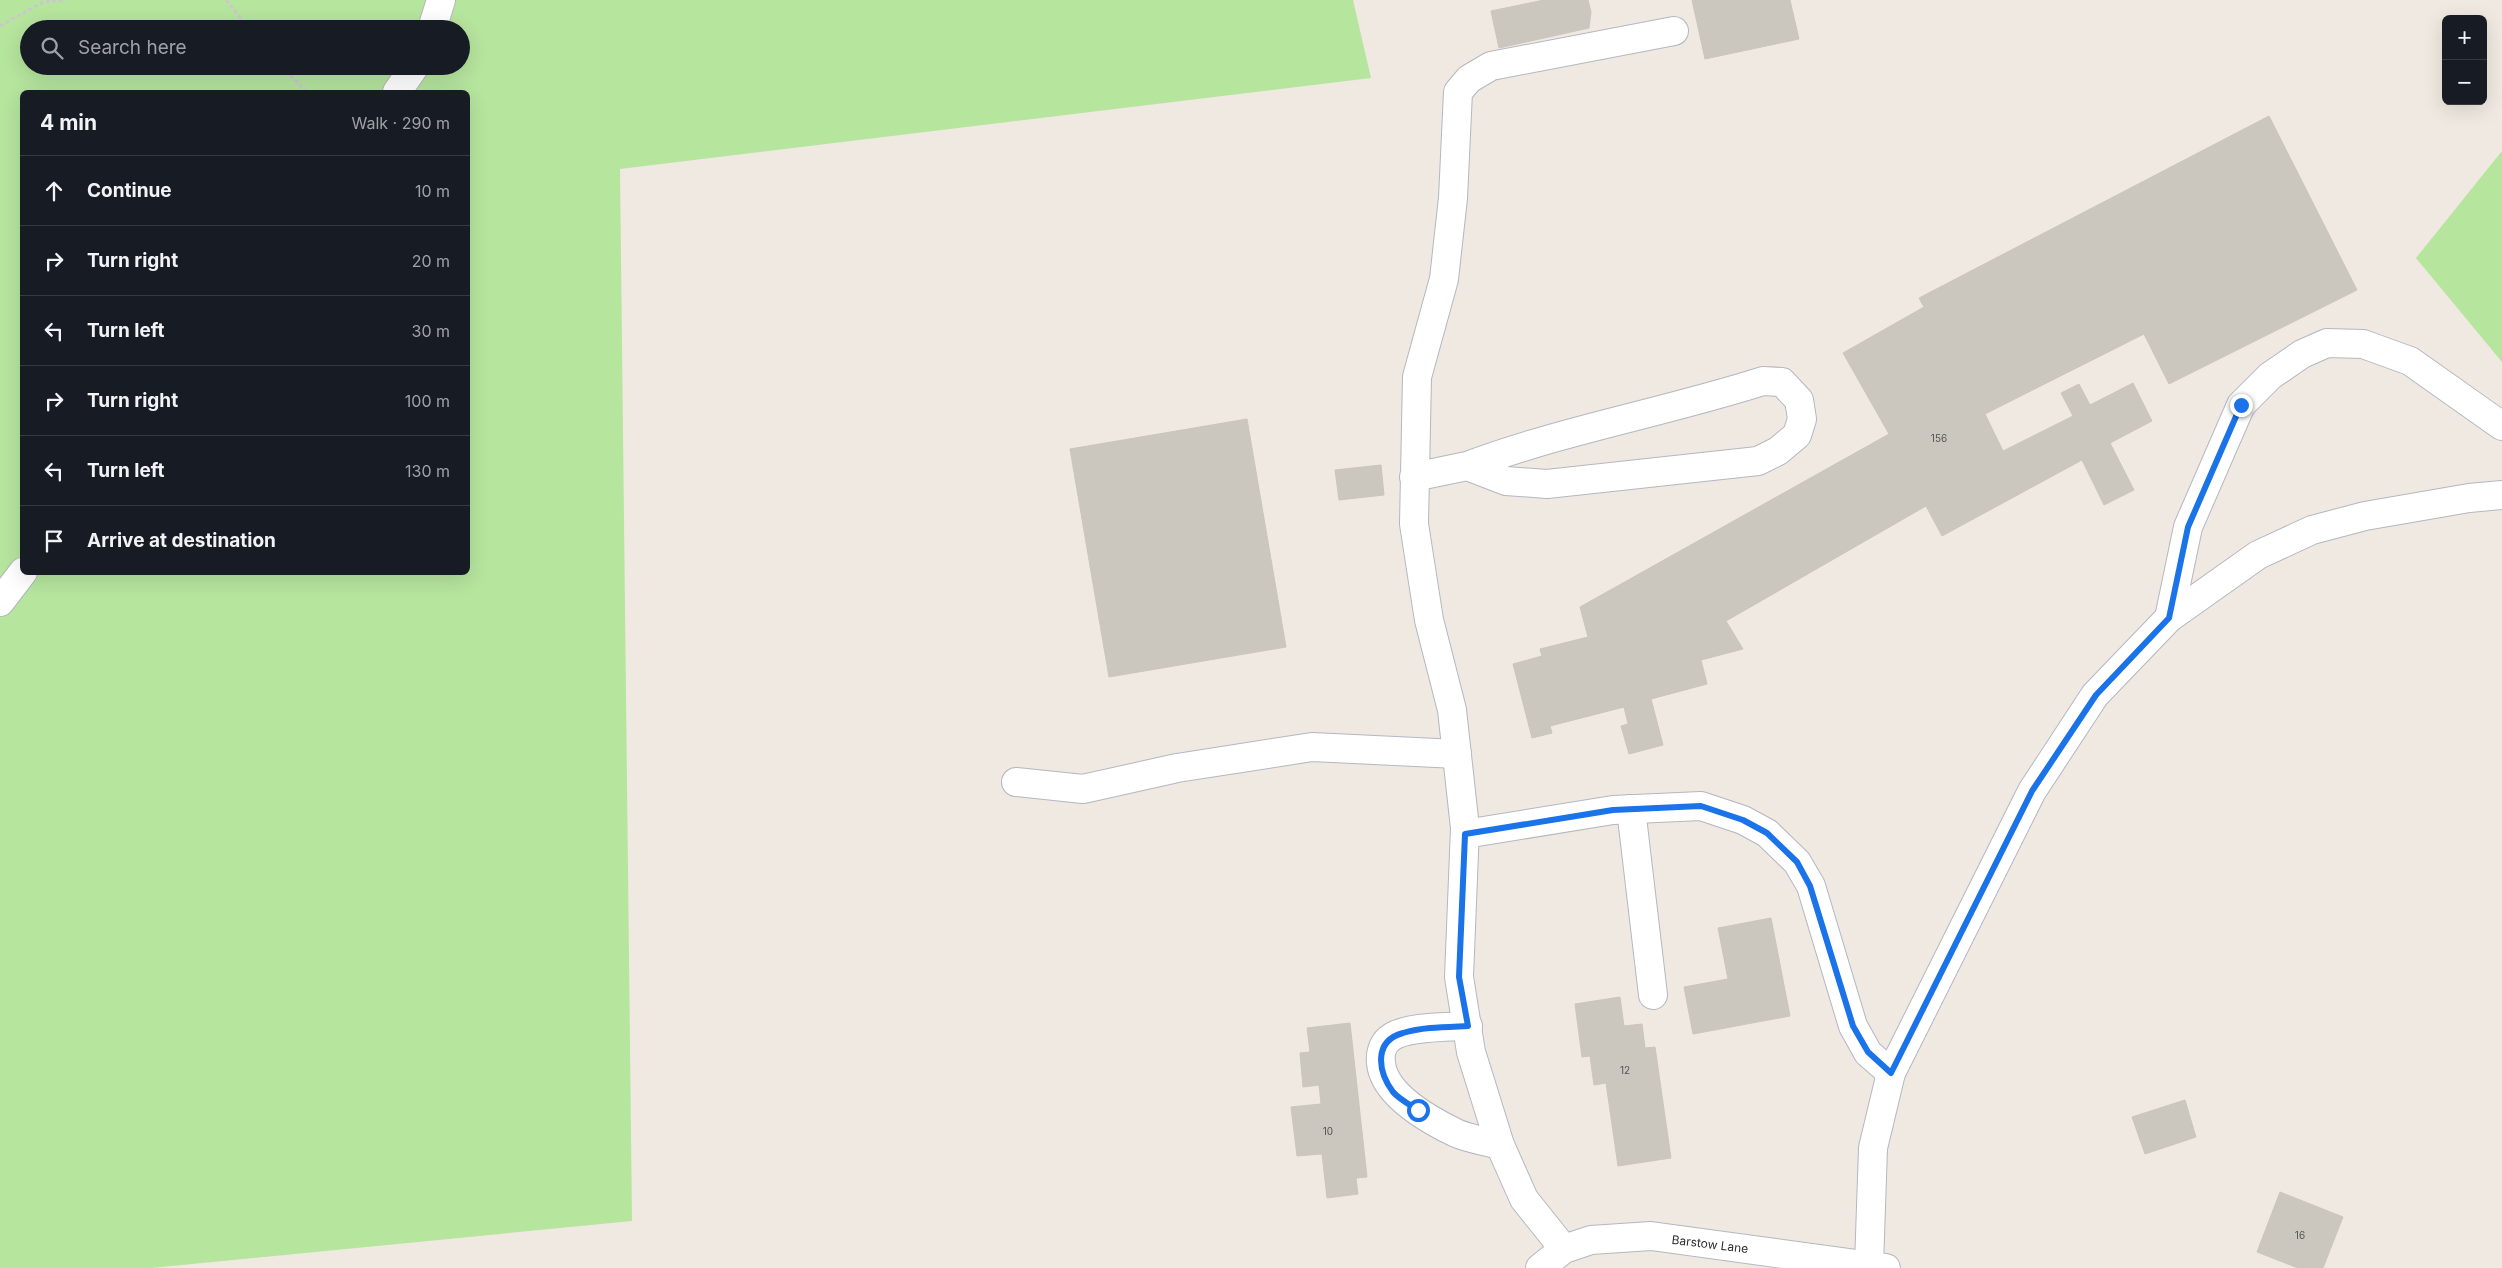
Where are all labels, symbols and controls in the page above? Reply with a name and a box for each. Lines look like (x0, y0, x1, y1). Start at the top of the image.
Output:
map controls (2442, 15, 2487, 105)
button: + (2442, 15, 2487, 60)
search box (20, 20, 470, 75)
icon: search (38, 34, 66, 62)
text: Search here (78, 36, 187, 59)
button: − (2442, 60, 2487, 105)
text: 4 min (40, 110, 97, 135)
text: Walk · 290 m (352, 113, 450, 133)
icon: ahead (40, 177, 68, 205)
text: Continue (87, 179, 172, 202)
text: 10 m (415, 181, 450, 201)
icon: right (40, 247, 68, 275)
text: Turn right (87, 249, 178, 272)
text: 20 m (412, 251, 450, 271)
icon: left (40, 317, 68, 345)
text: Turn left (87, 319, 165, 342)
text: 30 m (412, 321, 450, 341)
icon: right (40, 387, 68, 415)
text: Turn right (87, 389, 178, 412)
text: 100 m (405, 391, 450, 411)
route end (2230, 394, 2253, 417)
house number: 156 (1931, 432, 1947, 444)
icon: left (40, 457, 68, 485)
text: Turn left (87, 459, 165, 482)
text: 130 m (405, 461, 450, 481)
icon: arrive (40, 527, 68, 555)
text: Arrive at destination (87, 529, 276, 552)
house number: 12 (1620, 1064, 1630, 1076)
route start (1407, 1099, 1430, 1122)
house number: 10 (1323, 1125, 1333, 1137)
house number: 16 (2295, 1229, 2305, 1241)
street label: Barstow Lane (1671, 1232, 1749, 1256)

